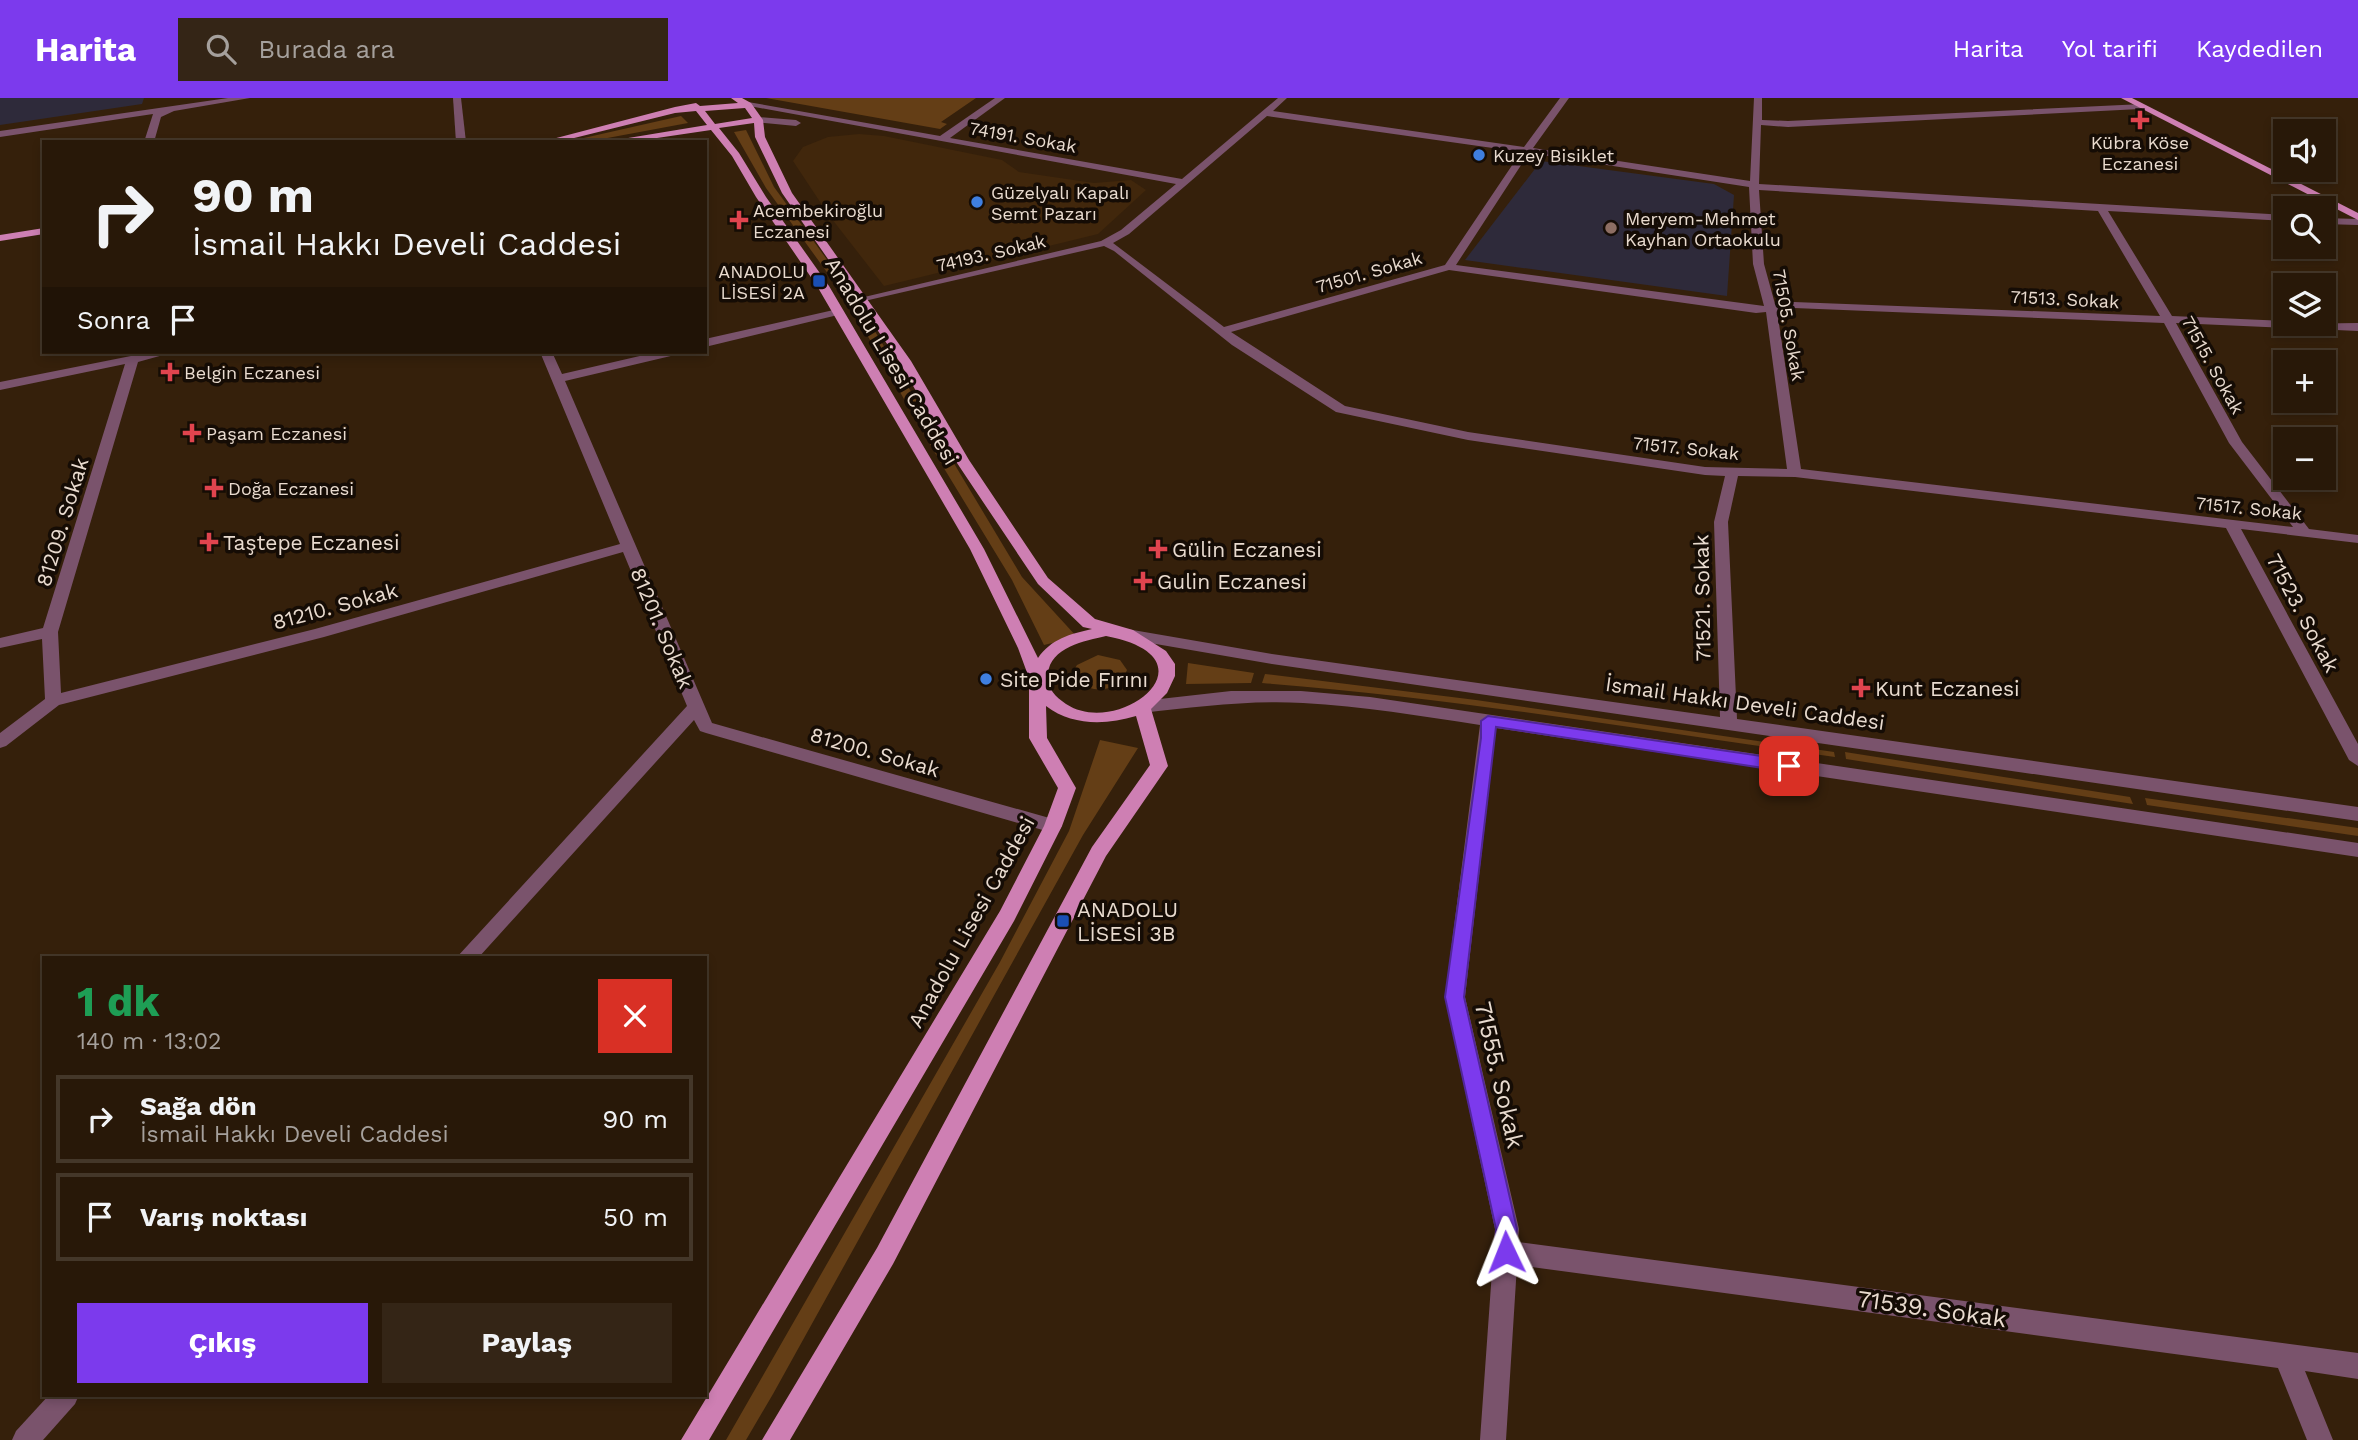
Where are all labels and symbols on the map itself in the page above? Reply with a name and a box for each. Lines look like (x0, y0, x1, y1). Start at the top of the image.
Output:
marker: Kübra Köse Eczanesi (2132, 112, 2148, 128)
street label: 74191. Sokak (968, 117, 1078, 157)
place label: Kübra Köse Eczanesi (2091, 132, 2189, 174)
place label: Kuzey Bisiklet (1493, 145, 1615, 166)
marker: Kuzey Bisiklet (1471, 147, 1487, 163)
place label: Güzelyalı Kapalı Semt Pazarı (991, 182, 1129, 224)
marker: Güzelyalı Kapalı Semt Pazarı (969, 194, 985, 210)
place label: Acembekiroğlu Eczanesi (753, 200, 883, 242)
place label: Meryem-Mehmet Kayhan Ortaokulu (1625, 208, 1781, 250)
marker: Acembekiroğlu Eczanesi (731, 212, 747, 228)
marker: Meryem-Mehmet Kayhan Ortaokulu (1603, 220, 1619, 236)
street label: 74193. Sokak (934, 230, 1048, 276)
street label: 71501. Sokak (1313, 247, 1425, 297)
street label: Anadolu Lisesi Caddesi (820, 253, 964, 469)
place label: ANADOLU LİSESİ 2A (718, 261, 805, 303)
street label: 71505. Sokak (1769, 268, 1809, 382)
marker: ANADOLU LİSESİ 2A (811, 273, 827, 289)
street label: 71513. Sokak (2010, 286, 2120, 312)
street label: 71515. Sokak (2177, 312, 2249, 418)
place label: Belgin Eczanesi (184, 362, 320, 383)
marker: Belgin Eczanesi (162, 364, 178, 380)
place label: Paşam Eczanesi (206, 423, 347, 444)
marker: Paşam Eczanesi (184, 425, 200, 441)
street label: 71517. Sokak (1632, 432, 1740, 464)
street label: 81209. Sokak (31, 454, 93, 589)
place label: Doğa Eczanesi (228, 478, 354, 499)
marker: Doğa Eczanesi (206, 480, 222, 496)
street label: 71517. Sokak (2195, 492, 2303, 524)
place label: Taştepe Eczanesi (223, 530, 400, 555)
marker: Taştepe Eczanesi (201, 534, 217, 550)
street label: 71521. Sokak (1688, 534, 1716, 662)
place label: Gülin Eczanesi (1172, 537, 1322, 562)
marker: Gülin Eczanesi (1150, 541, 1166, 557)
street label: 71523. Sokak (2261, 549, 2345, 677)
street label: 81201. Sokak (625, 564, 699, 692)
place label: Gulin Eczanesi (1157, 569, 1307, 594)
marker: Gulin Eczanesi (1135, 573, 1151, 589)
street label: 81210. Sokak (270, 577, 400, 635)
place label: Site Pide Fırını (1000, 667, 1148, 692)
marker: Site Pide Fırını (978, 671, 994, 687)
street label: İsmail Hakkı Develi Caddesi (1604, 671, 1886, 735)
place label: Kunt Eczanesi (1875, 676, 2020, 701)
marker: Kunt Eczanesi (1853, 680, 1869, 696)
street label: 81200. Sokak (807, 722, 943, 782)
pin (1759, 736, 1819, 796)
street label: Anadolu Lisesi Caddesi (902, 812, 1040, 1032)
place label: ANADOLU LİSESİ 3B (1077, 897, 1178, 946)
marker: ANADOLU LİSESİ 3B (1055, 913, 1071, 929)
street label: 71555. Sokak (1469, 999, 1530, 1151)
position arrow (1469, 1215, 1543, 1289)
street label: 71539. Sokak (1856, 1285, 2009, 1333)

